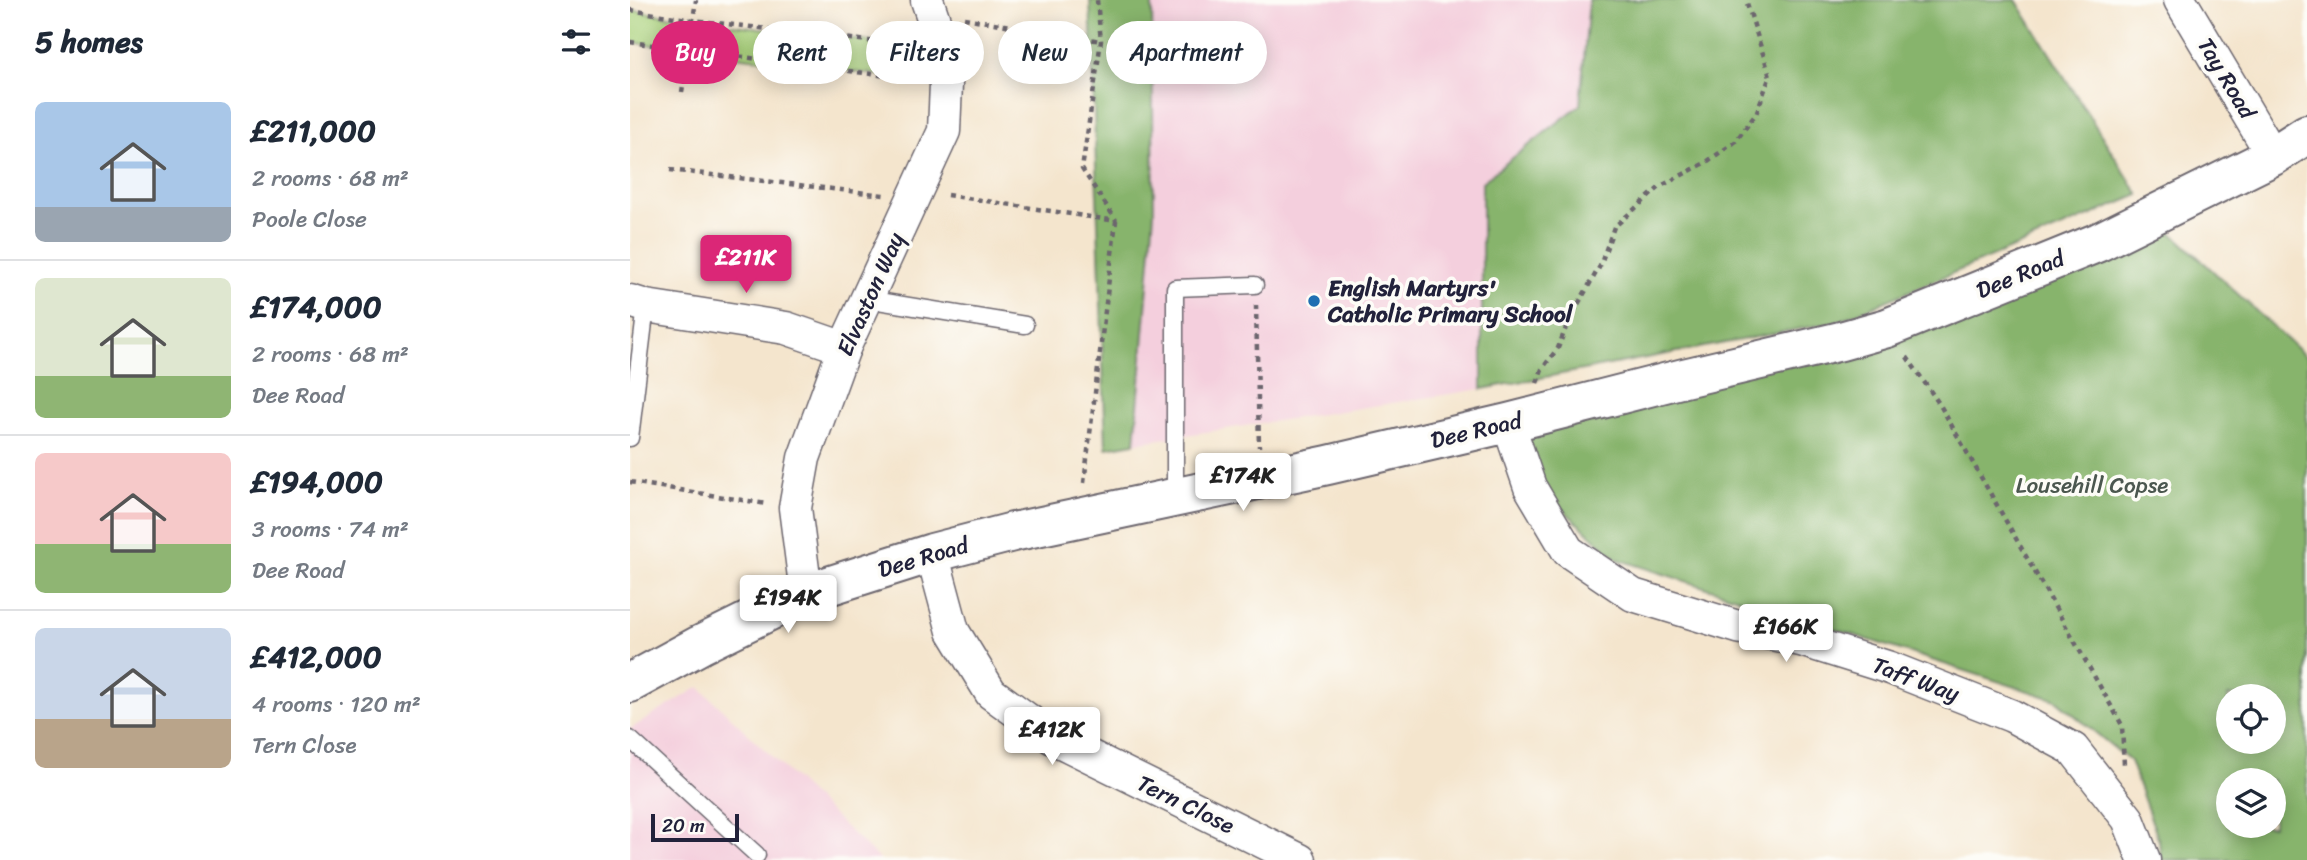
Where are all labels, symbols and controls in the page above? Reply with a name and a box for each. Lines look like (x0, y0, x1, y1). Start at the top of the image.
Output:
text: 5 homes (35, 15, 143, 69)
chip: Buy (651, 21, 739, 84)
chip: Rent (753, 21, 852, 84)
chip: Filters (866, 21, 984, 84)
chip: New (998, 21, 1092, 84)
chip: Apartment (1106, 21, 1267, 84)
icon: filters (557, 23, 595, 61)
street label: Tay Road (2186, 29, 2268, 129)
text: £211,000 (252, 104, 376, 158)
icon: home (91, 130, 175, 214)
text: 2 rooms · 68 m² (252, 158, 409, 199)
text: Poole Close (252, 199, 367, 240)
street label: Elvaston Way (825, 225, 916, 363)
pin: £211K (697, 236, 795, 295)
text: £211K (716, 237, 776, 278)
street label: Dee Road (1970, 237, 2072, 311)
place label: English Martyrs' Catholic Primary School (1327, 268, 1574, 335)
text: £174,000 (252, 280, 382, 334)
marker: English Martyrs' Catholic Primary School (1306, 293, 1322, 309)
icon: home (91, 306, 175, 390)
text: 2 rooms · 68 m² (252, 334, 409, 375)
text: Dee Road (252, 375, 344, 416)
street label: Dee Road (1426, 400, 1528, 461)
pin: £174K (1194, 454, 1292, 513)
text: £194,000 (252, 455, 383, 509)
text: £174K (1211, 455, 1275, 496)
park label: Lousehill Copse (2016, 465, 2168, 506)
icon: home (91, 481, 175, 565)
text: 3 rooms · 74 m² (252, 509, 409, 550)
street label: Dee Road (873, 525, 975, 590)
text: Dee Road (252, 550, 344, 591)
pin: £194K (739, 576, 837, 635)
text: £194K (756, 577, 820, 618)
pin: £166K (1737, 604, 1835, 664)
text: £166K (1755, 606, 1817, 647)
text: £412,000 (252, 630, 382, 684)
street label: Taff Way (1866, 645, 1965, 714)
icon: home (91, 656, 175, 740)
text: 4 rooms · 120 m² (252, 684, 421, 725)
map controls (2216, 684, 2286, 838)
button: locate (2216, 684, 2286, 754)
pin: £412K (1003, 708, 1101, 767)
text: £412K (1020, 709, 1084, 750)
text: Tern Close (252, 725, 357, 766)
street label: Tern Close (1130, 763, 1242, 846)
button: layers (2216, 768, 2286, 838)
text: 20 m (662, 809, 705, 842)
scale bar (651, 811, 738, 843)

